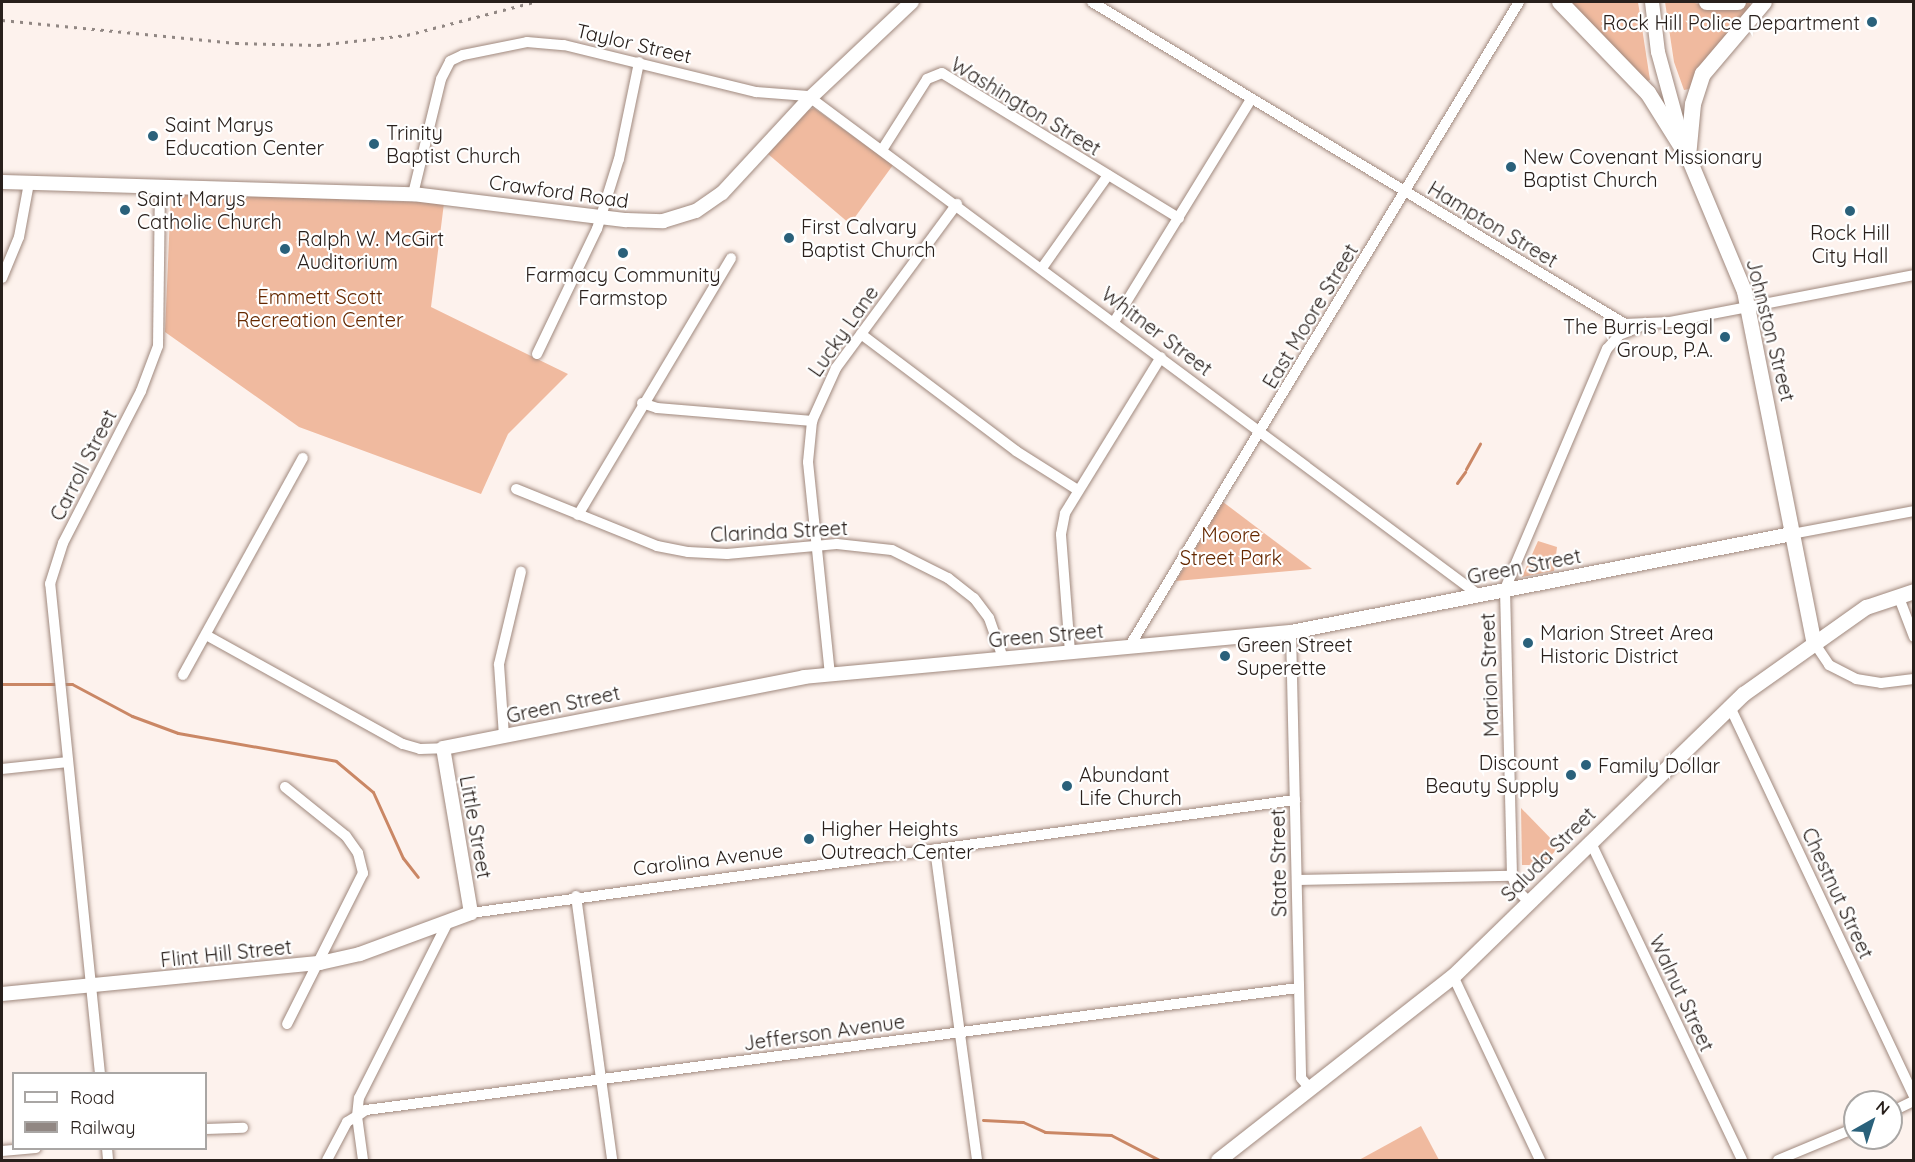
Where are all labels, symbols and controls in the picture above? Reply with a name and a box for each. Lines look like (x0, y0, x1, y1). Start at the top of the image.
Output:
place label: Rock Hill Police Department (1603, 10, 1860, 34)
marker: Rock Hill Police Department (1865, 15, 1879, 29)
street label: Taylor Street (574, 18, 694, 68)
street label: Washington Street (947, 52, 1105, 160)
place label: Saint Marys Education Center (165, 112, 324, 159)
place label: Trinity Baptist Church (386, 120, 521, 167)
marker: Saint Marys Education Center (146, 129, 160, 143)
marker: Trinity Baptist Church (367, 137, 381, 151)
place label: New Covenant Missionary Baptist Church (1523, 144, 1762, 191)
marker: New Covenant Missionary Baptist Church (1504, 160, 1518, 174)
street label: Crawford Road (488, 169, 630, 213)
street label: Hampton Street (1424, 176, 1562, 272)
place label: Saint Marys Catholic Church (137, 186, 282, 233)
marker: Saint Marys Catholic Church (118, 203, 132, 217)
marker: Rock Hill City Hall (1843, 204, 1857, 218)
place label: First Calvary Baptist Church (801, 214, 936, 261)
place label: Rock Hill City Hall (1810, 220, 1890, 267)
place label: Ralph W. McGirt Auditorium (297, 226, 444, 273)
marker: First Calvary Baptist Church (782, 231, 796, 245)
street label: East Moore Street (1257, 239, 1363, 393)
marker: Ralph W. McGirt Auditorium (278, 242, 292, 256)
marker: Farmacy Community Farmstop (616, 246, 630, 260)
street label: Johnston Street (1742, 256, 1800, 404)
place label: Farmacy Community Farmstop (525, 262, 721, 309)
street label: Lucky Lane (803, 281, 883, 381)
street label: Whitner Street (1097, 282, 1217, 380)
park label: Emmett Scott Recreation Center (236, 284, 404, 331)
place label: The Burris Legal Group, P.A. (1563, 314, 1713, 361)
marker: The Burris Legal Group, P.A. (1718, 330, 1732, 344)
street label: Carroll Street (45, 405, 121, 525)
street label: Clarinda Street (710, 515, 848, 547)
park label: Moore Street Park (1180, 522, 1282, 569)
street label: Green Street (1465, 543, 1583, 589)
street label: Marion Street (1475, 612, 1503, 738)
street label: Green Street (987, 618, 1105, 652)
place label: Marion Street Area Historic District (1540, 620, 1714, 667)
place label: Green Street Superette (1237, 632, 1352, 679)
marker: Marion Street Area Historic District (1521, 636, 1535, 650)
marker: Green Street Superette (1218, 649, 1232, 663)
street label: Green Street (504, 680, 622, 728)
place label: Discount Beauty Supply (1425, 751, 1559, 798)
place label: Family Dollar (1598, 753, 1720, 777)
marker: Family Dollar (1579, 758, 1593, 772)
place label: Abundant Life Church (1079, 762, 1182, 809)
marker: Discount Beauty Supply (1564, 768, 1578, 782)
street label: Little Street (455, 774, 497, 880)
marker: Abundant Life Church (1060, 779, 1074, 793)
street label: Saluda Street (1496, 802, 1600, 906)
street label: State Street (1265, 809, 1291, 917)
place label: Higher Heights Outreach Center (821, 816, 974, 863)
street label: Chestnut Street (1797, 824, 1879, 962)
marker: Higher Heights Outreach Center (802, 832, 816, 846)
street label: Carolina Avenue (632, 838, 784, 880)
street label: Walnut Street (1645, 931, 1719, 1055)
street label: Flint Hill Street (159, 934, 293, 972)
street label: Jefferson Avenue (742, 1009, 906, 1055)
legend (12, 1072, 207, 1150)
text: Road (70, 1086, 115, 1109)
north arrow (1843, 1090, 1903, 1150)
text: N (1872, 1096, 1894, 1119)
text: Railway (70, 1116, 136, 1139)

